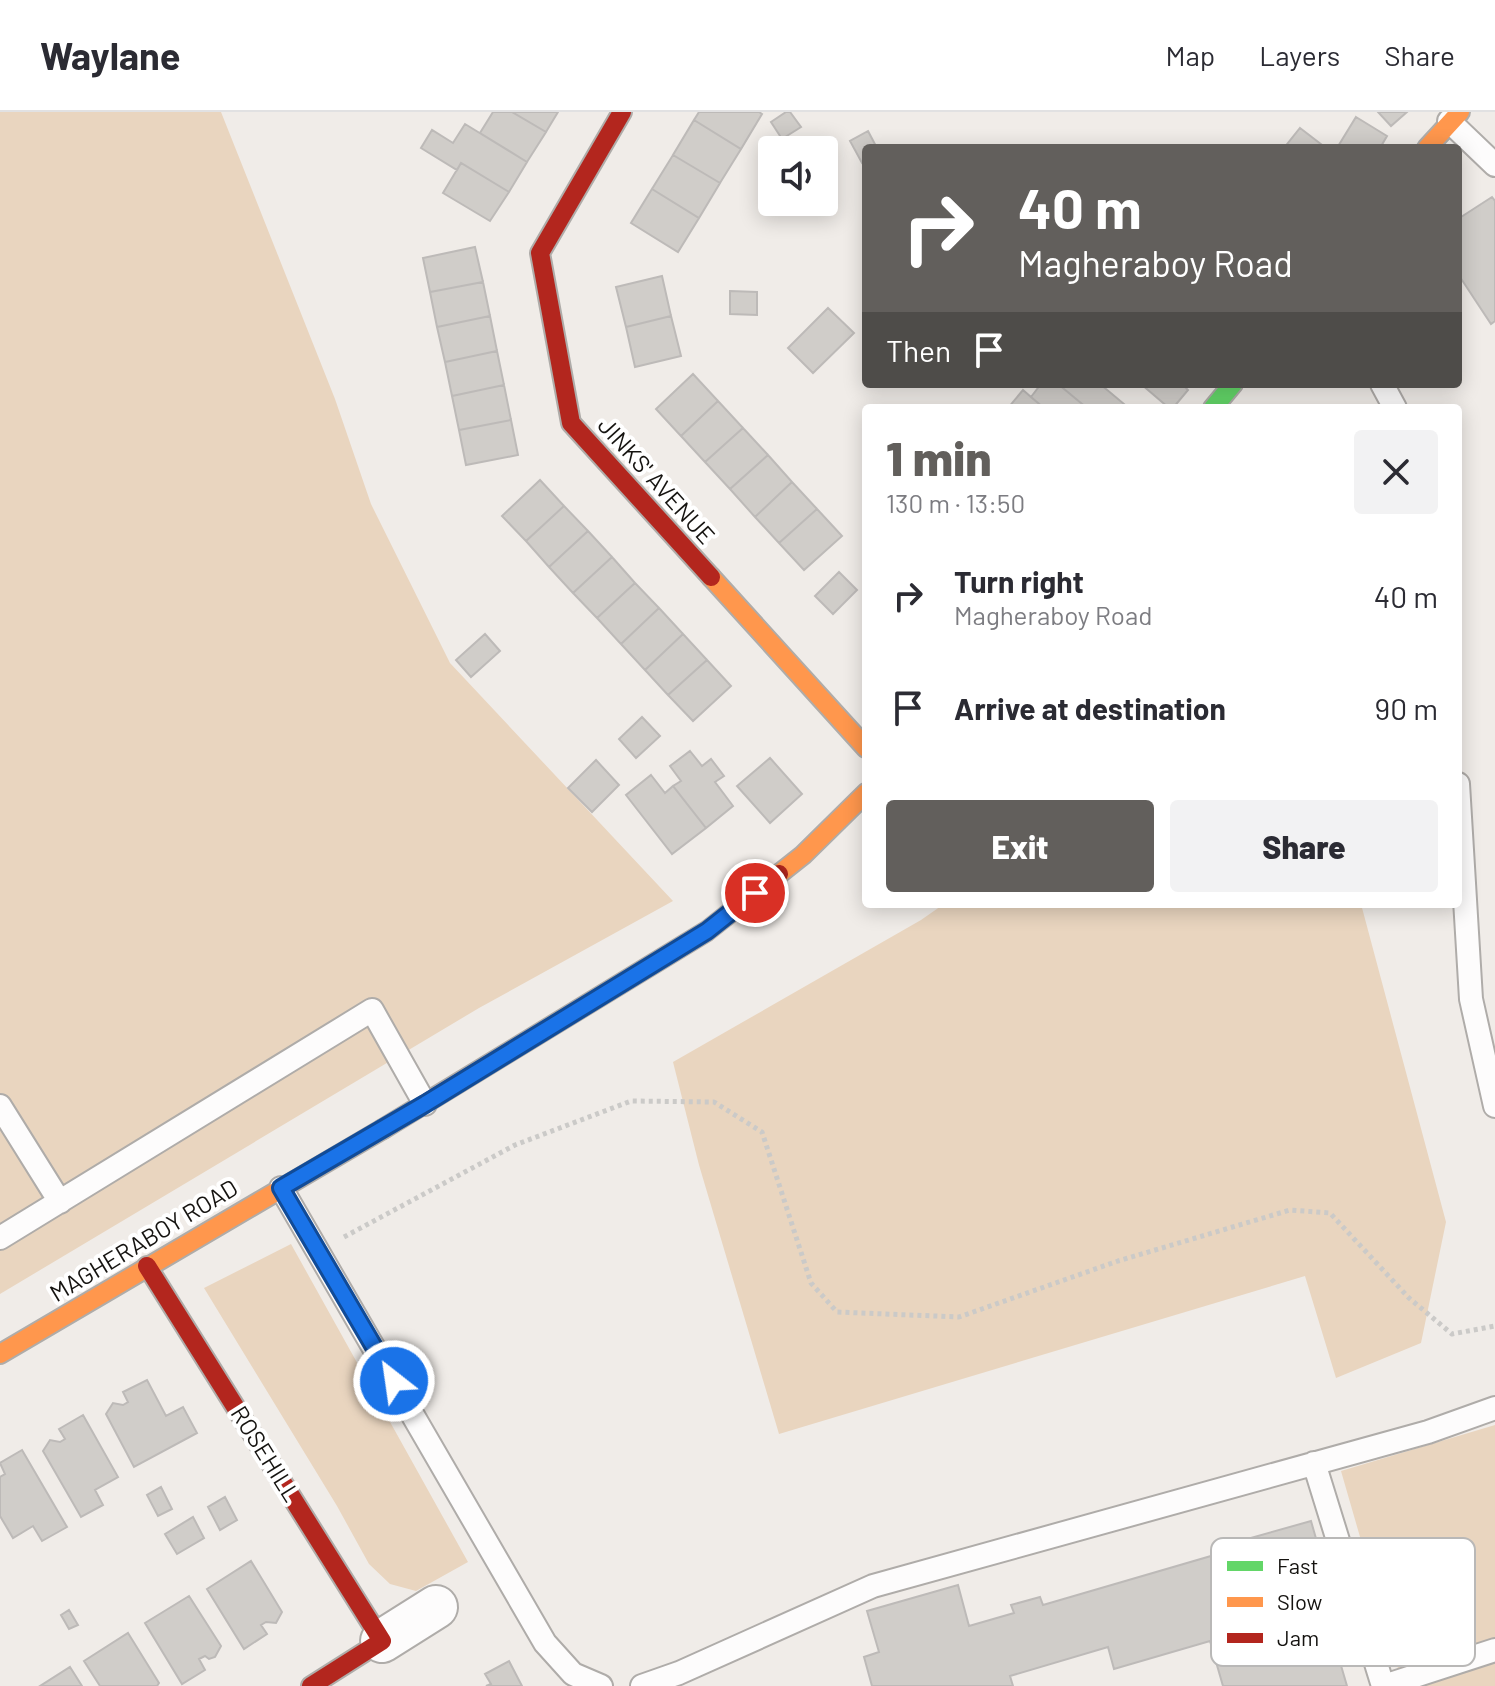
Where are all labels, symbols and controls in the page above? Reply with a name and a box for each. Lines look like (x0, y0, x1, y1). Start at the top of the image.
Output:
text: Waylane (40, 32, 181, 78)
text: Map (1165, 38, 1215, 72)
text: Layers (1259, 38, 1340, 72)
text: Share (1384, 38, 1455, 72)
map controls (758, 136, 838, 216)
button: sound (758, 136, 838, 216)
text: 40 m (1018, 173, 1142, 240)
icon: right (886, 176, 990, 280)
text: Magheraboy Road (1018, 241, 1293, 284)
icon: arrive (967, 328, 1011, 372)
text: Then (886, 332, 951, 368)
street label: JINKS' AVENUE (593, 411, 722, 549)
text: 1 min (886, 428, 992, 486)
button: close (1354, 430, 1438, 514)
text: 130 m · 13:50 (886, 487, 1025, 518)
text: Turn right (954, 563, 1084, 599)
icon: right (886, 574, 930, 618)
text: 40 m (1374, 578, 1438, 614)
text: Magheraboy Road (954, 599, 1153, 630)
icon: arrive (886, 686, 930, 730)
text: Arrive at destination (954, 690, 1226, 726)
text: 90 m (1375, 690, 1438, 726)
button: Exit (886, 800, 1154, 892)
button: Share (1170, 800, 1438, 892)
pin (721, 859, 789, 927)
icon: arrive (733, 871, 777, 915)
street label: MAGHERABOY ROAD (44, 1172, 242, 1307)
position arrow (352, 1339, 436, 1423)
street label: ROSEHILL (226, 1400, 307, 1506)
legend (1211, 1538, 1475, 1666)
text: Fast (1277, 1552, 1319, 1578)
text: Slow (1277, 1588, 1322, 1614)
text: Jam (1277, 1624, 1319, 1650)

